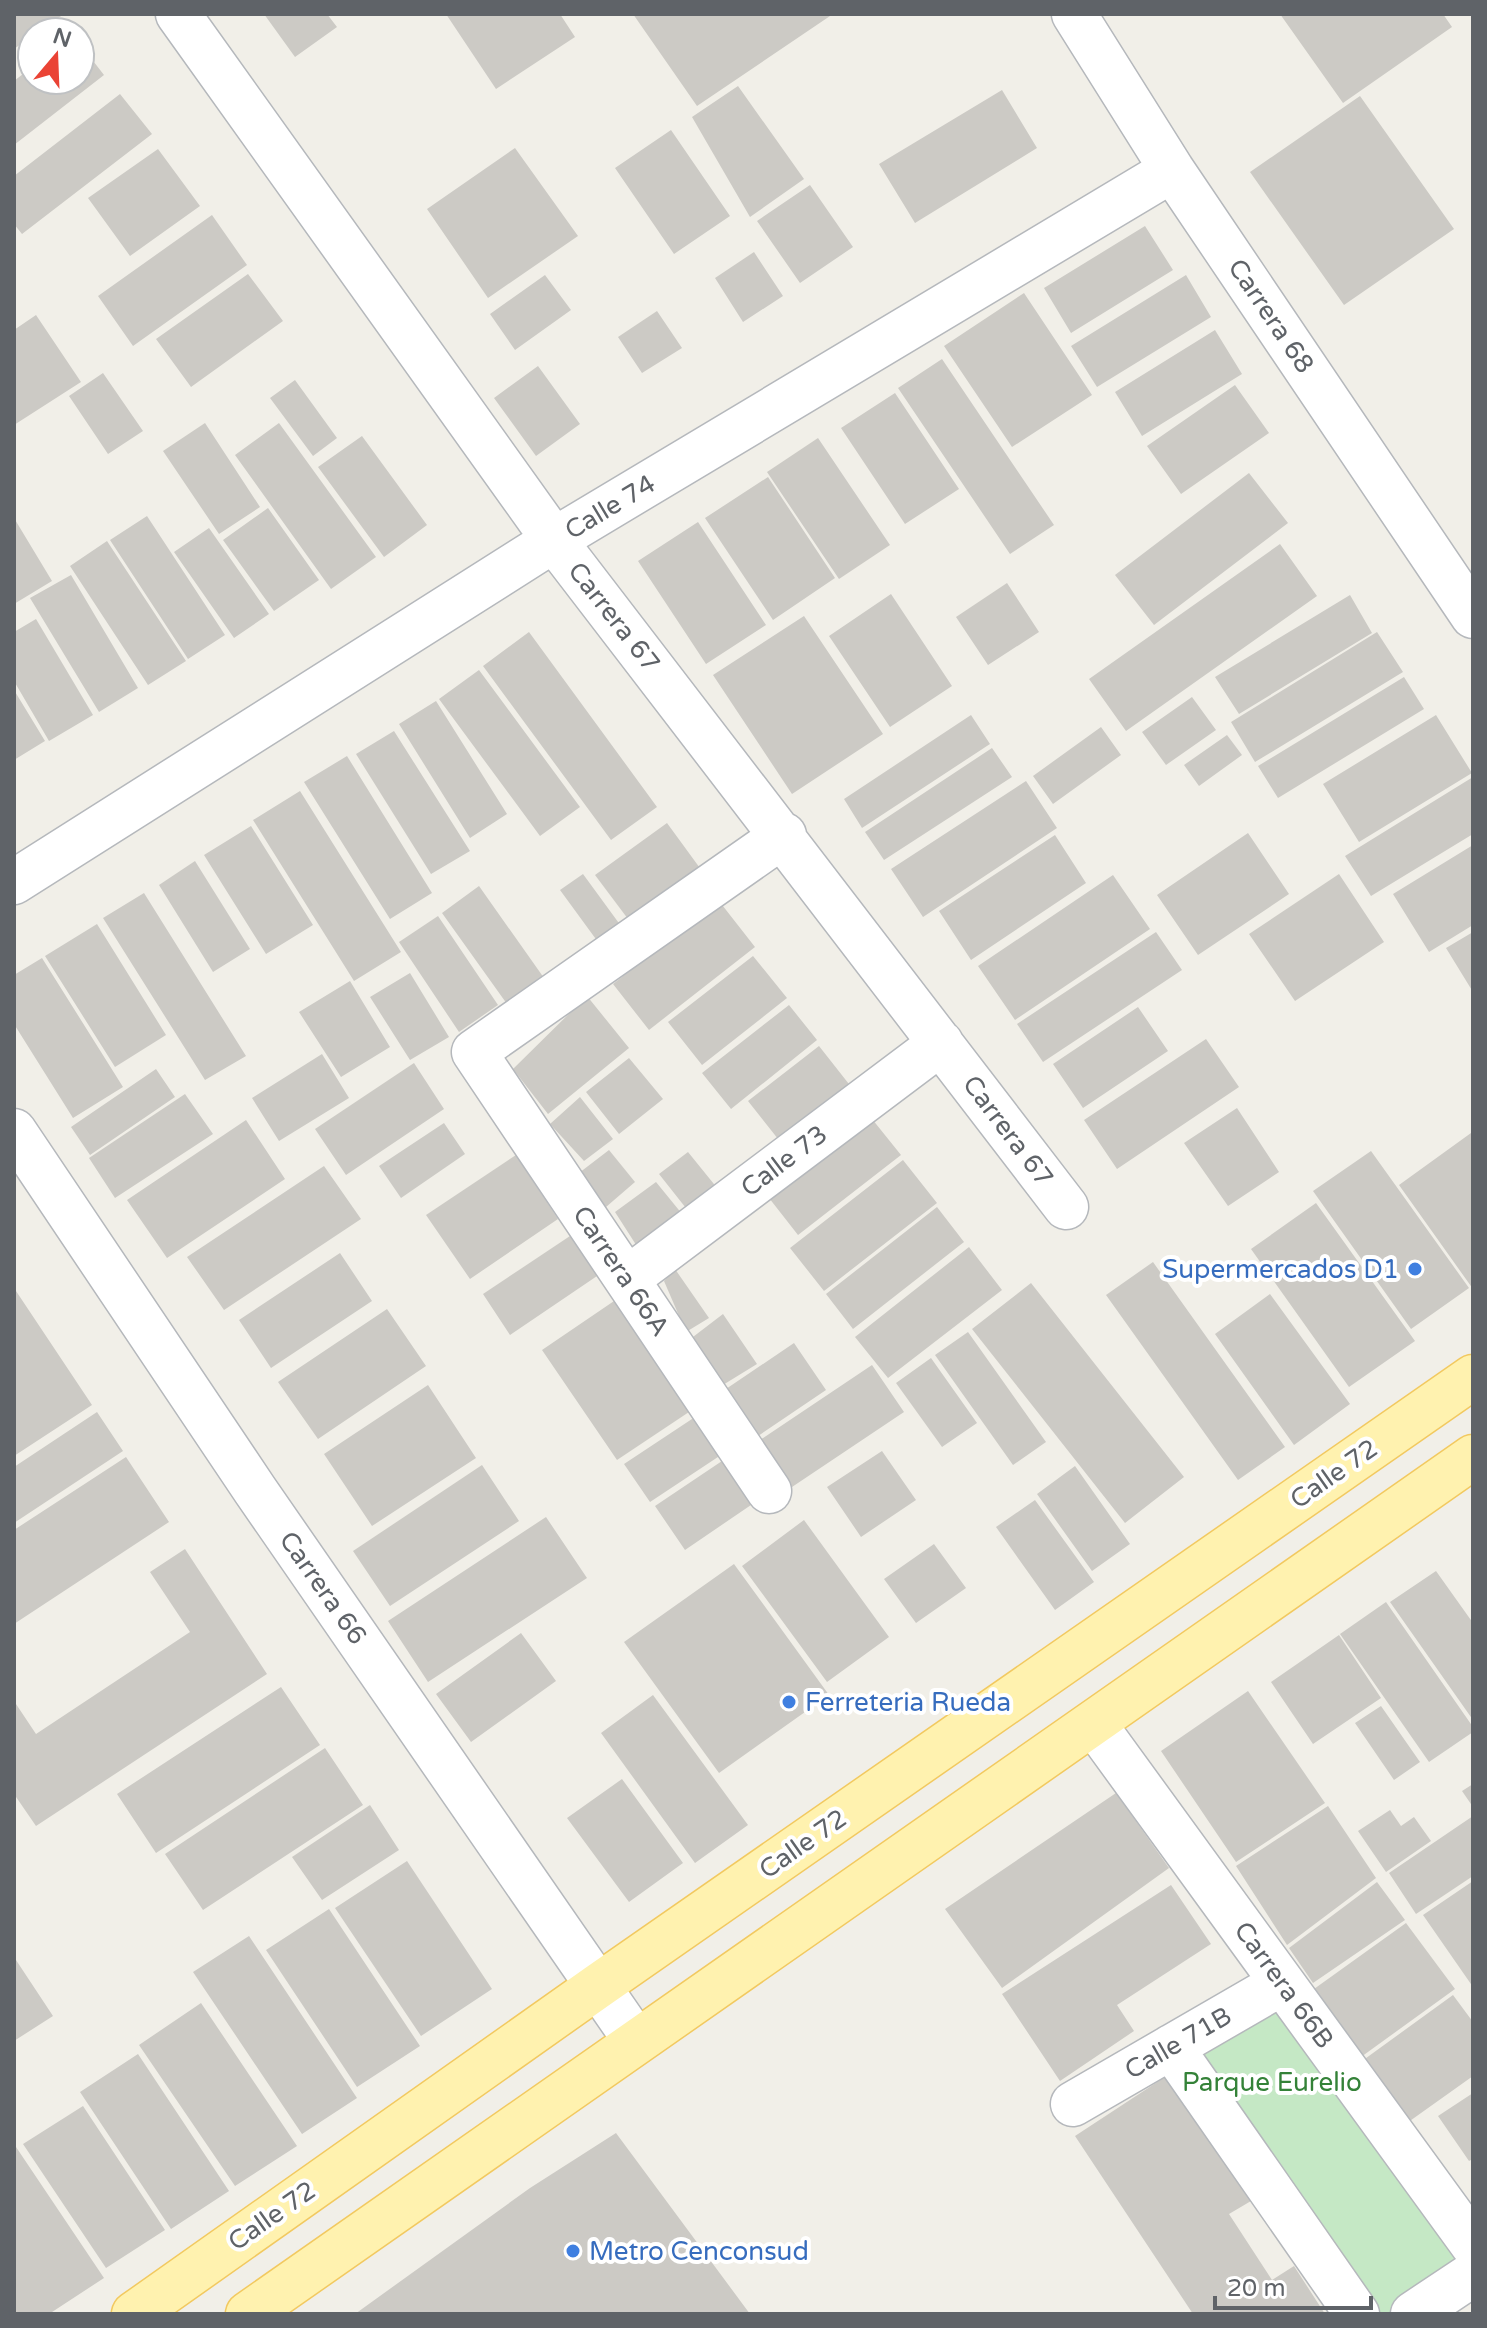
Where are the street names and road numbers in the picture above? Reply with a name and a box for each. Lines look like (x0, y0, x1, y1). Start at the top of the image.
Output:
street label: Carrera 68 (1222, 253, 1320, 379)
street label: Calle 74 (559, 468, 661, 546)
street label: Carrera 67 (561, 556, 667, 678)
street label: Carrera 67 (956, 1069, 1060, 1193)
street label: Calle 73 (735, 1119, 833, 1203)
street label: Carrera 66A (566, 1200, 676, 1342)
street label: Calle 72 (1284, 1433, 1384, 1515)
street label: Carrera 66 (273, 1525, 373, 1651)
street label: Calle 72 (753, 1803, 853, 1885)
street label: Carrera 66B (1228, 1916, 1340, 2054)
street label: Calle 71B (1119, 2000, 1237, 2086)
street label: Calle 72 (222, 2175, 322, 2257)

